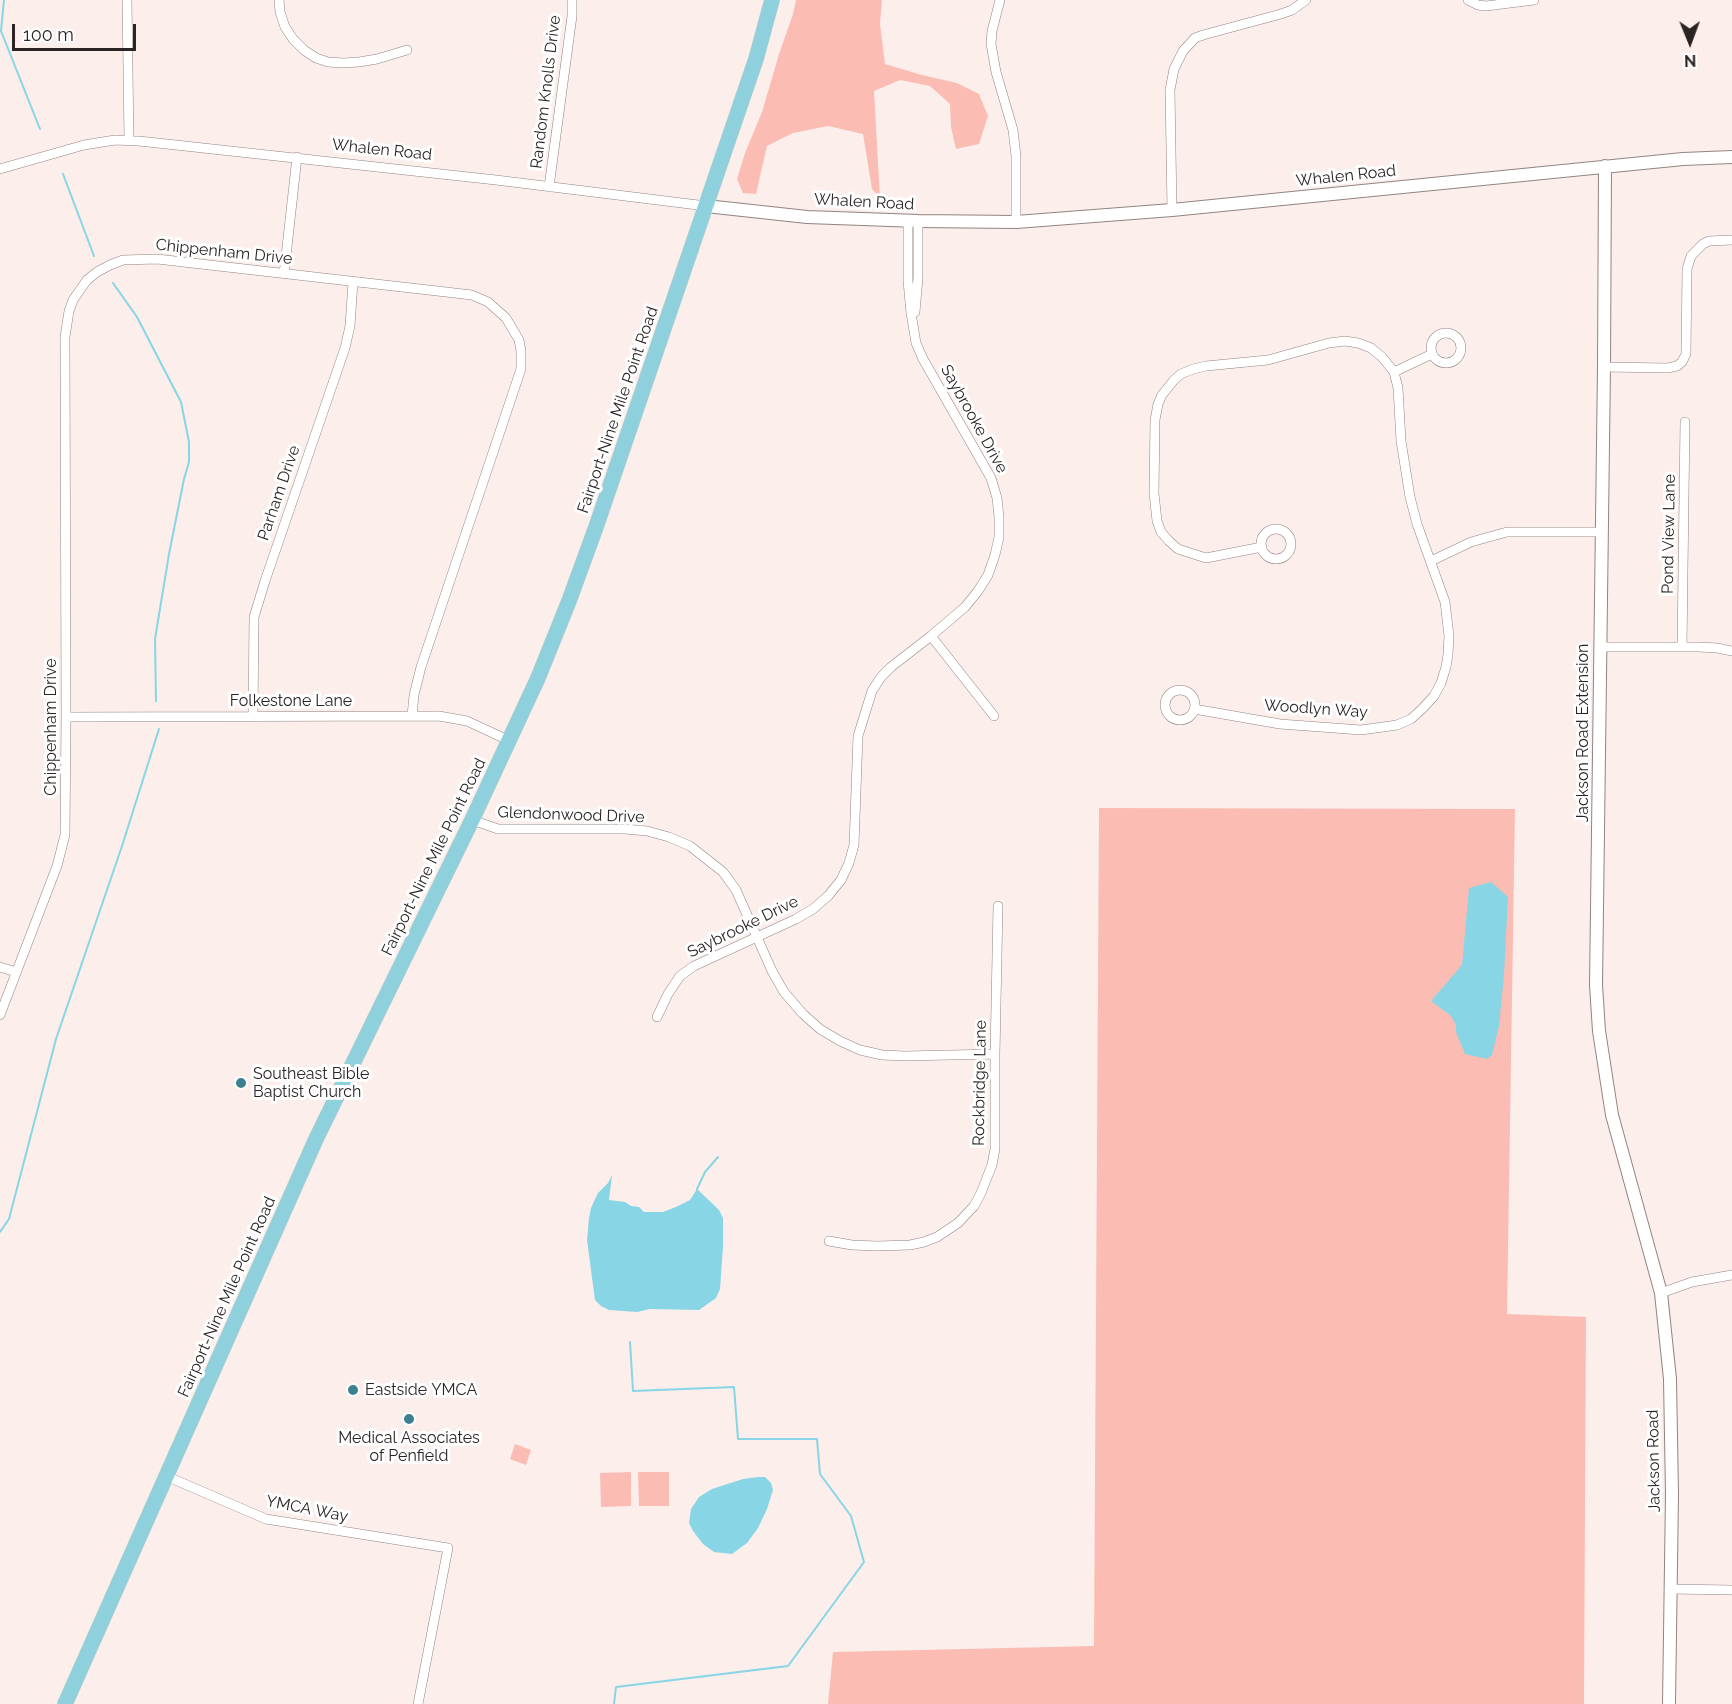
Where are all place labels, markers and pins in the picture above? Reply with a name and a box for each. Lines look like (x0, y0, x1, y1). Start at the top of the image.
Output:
place label: Southeast Bible Baptist Church (253, 1064, 369, 1102)
marker: Southeast Bible Baptist Church (234, 1076, 248, 1090)
place label: Eastside YMCA (365, 1380, 477, 1400)
marker: Eastside YMCA (346, 1383, 360, 1397)
marker: Medical Associates of Penfield (402, 1412, 416, 1426)
place label: Medical Associates of Penfield (338, 1428, 480, 1466)

